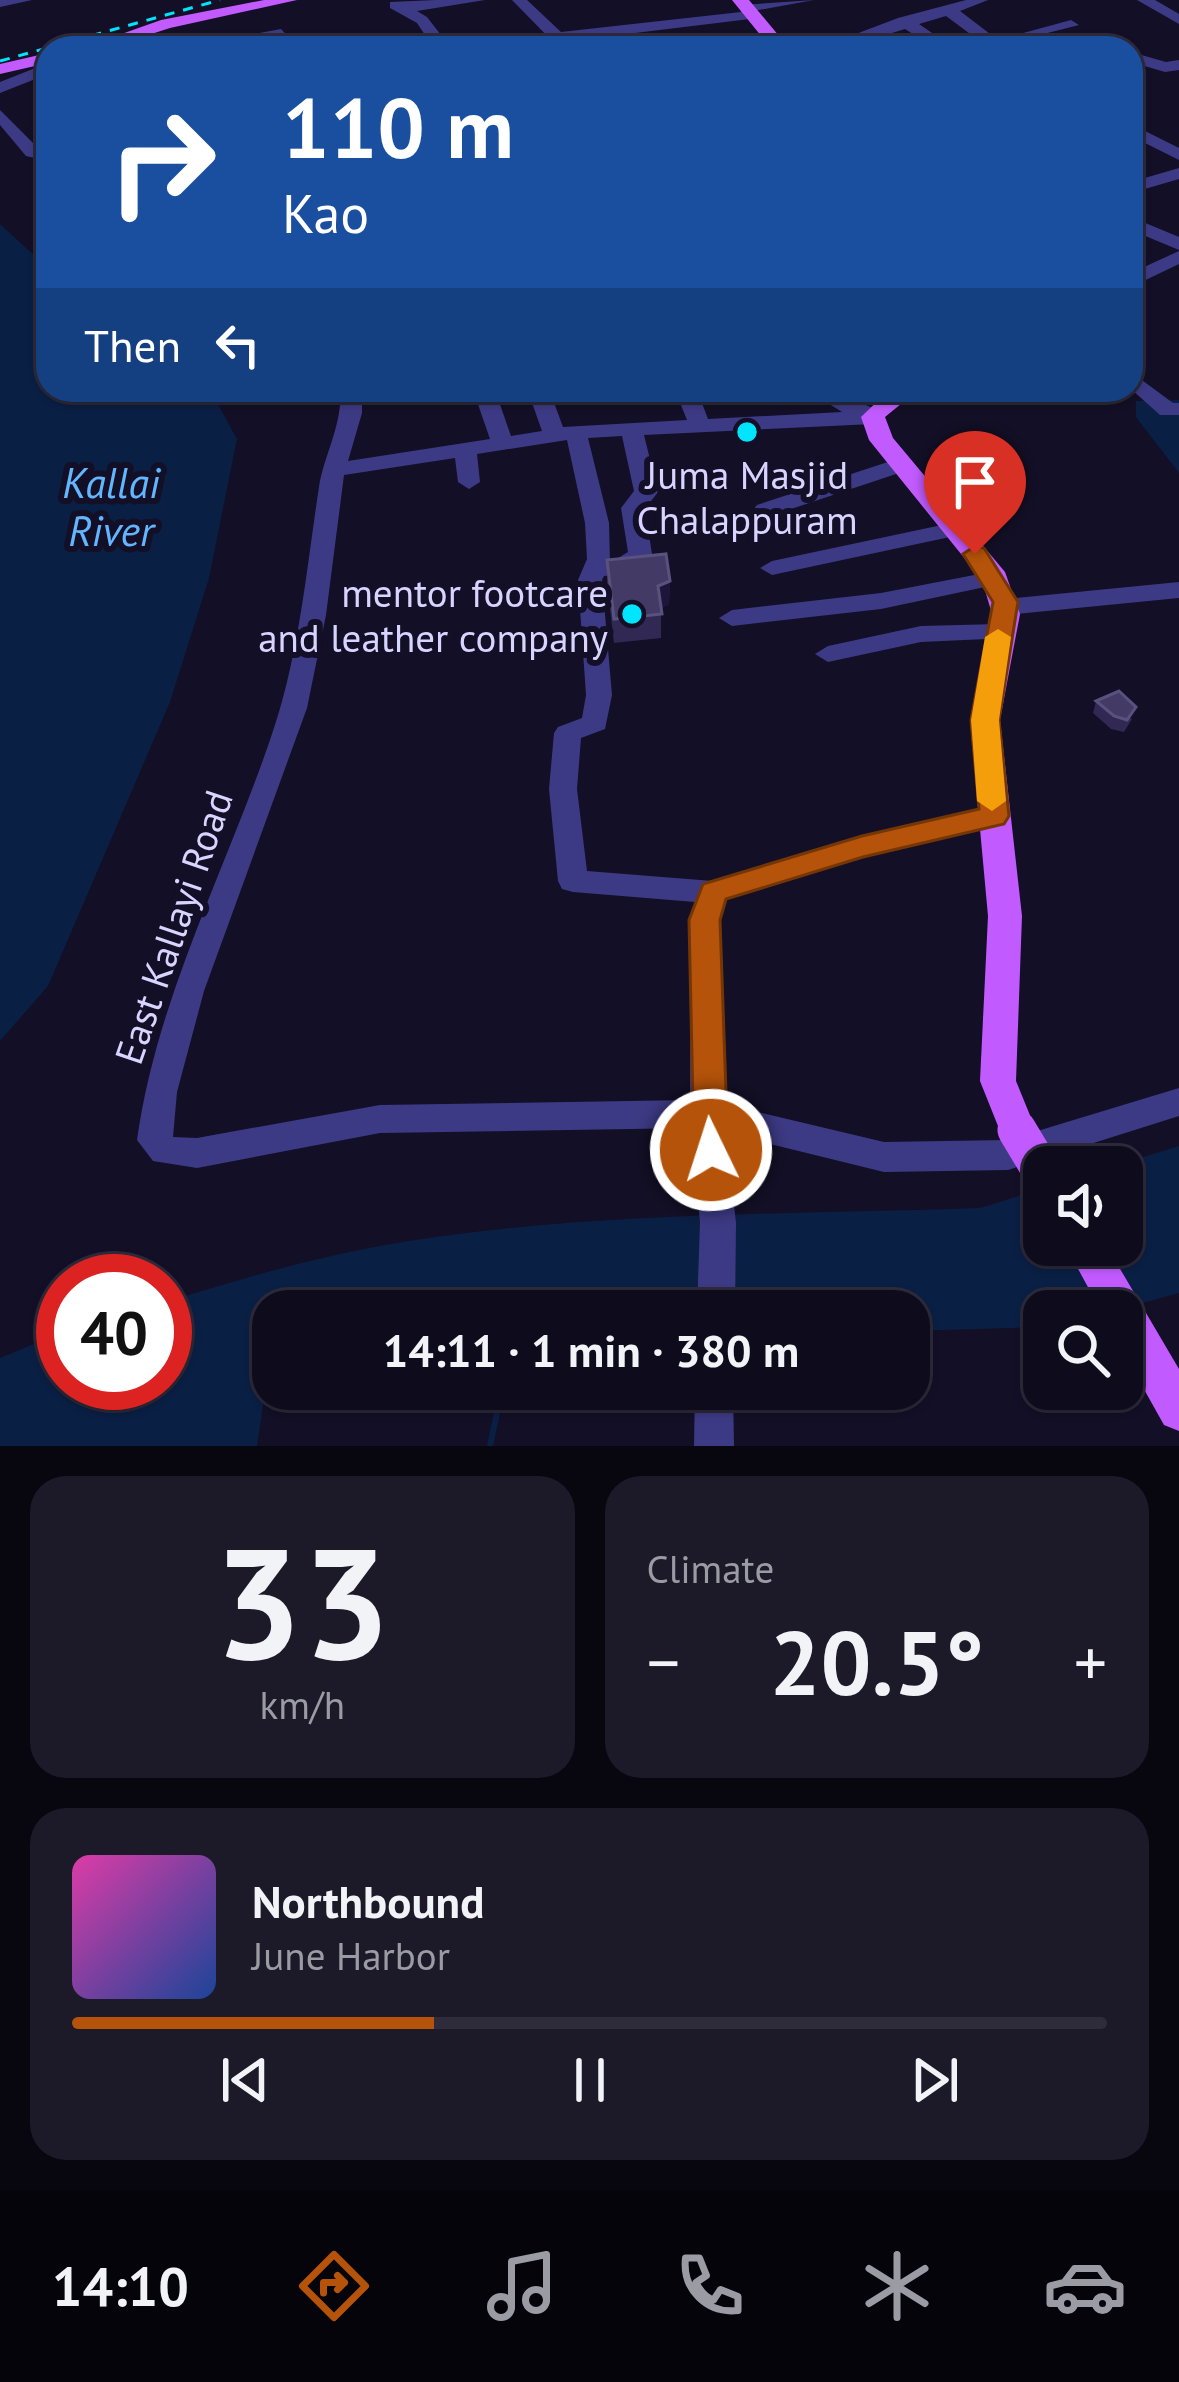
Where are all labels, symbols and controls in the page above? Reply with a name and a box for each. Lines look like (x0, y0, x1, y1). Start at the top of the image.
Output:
text: 110 m (282, 72, 514, 181)
icon: right (84, 84, 240, 240)
text: Kao (282, 178, 369, 248)
icon: left (205, 312, 271, 378)
text: Then (84, 316, 181, 374)
marker: Juma Masjid Chalappuram (734, 419, 760, 445)
pin (924, 431, 1026, 554)
place label: Juma Masjid Chalappuram (636, 449, 858, 545)
icon: arrive (942, 449, 1008, 515)
water label: Kallai River (62, 455, 161, 558)
place label: mentor footcare and leather company (258, 567, 608, 663)
marker: mentor footcare and leather company (619, 601, 645, 627)
street label: East Kallayi Road (102, 783, 244, 1071)
position arrow (648, 1087, 774, 1213)
map controls (1023, 1146, 1143, 1410)
button: sound (1023, 1146, 1143, 1266)
speed limit sign: 40 (36, 1254, 192, 1410)
button: search (1023, 1290, 1143, 1410)
text: 14:11 · 1 min · 380 m (383, 1321, 799, 1379)
text: 33 (214, 1500, 391, 1702)
text: Climate (647, 1543, 774, 1594)
text: 20.5° (769, 1603, 984, 1720)
text: − (647, 1619, 680, 1704)
text: + (1074, 1619, 1107, 1704)
text: km/h (260, 1679, 345, 1730)
text: Northbound (252, 1872, 484, 1930)
text: June Harbor (252, 1930, 450, 1981)
icon: previous (212, 2047, 278, 2113)
icon: pause (557, 2047, 623, 2113)
icon: next (902, 2047, 968, 2113)
icon: directions (292, 2244, 376, 2328)
icon: music (480, 2244, 564, 2328)
icon: phone (668, 2244, 752, 2328)
icon: climate (855, 2244, 939, 2328)
icon: car (1043, 2244, 1127, 2328)
text: 14:10 (52, 2251, 189, 2321)

